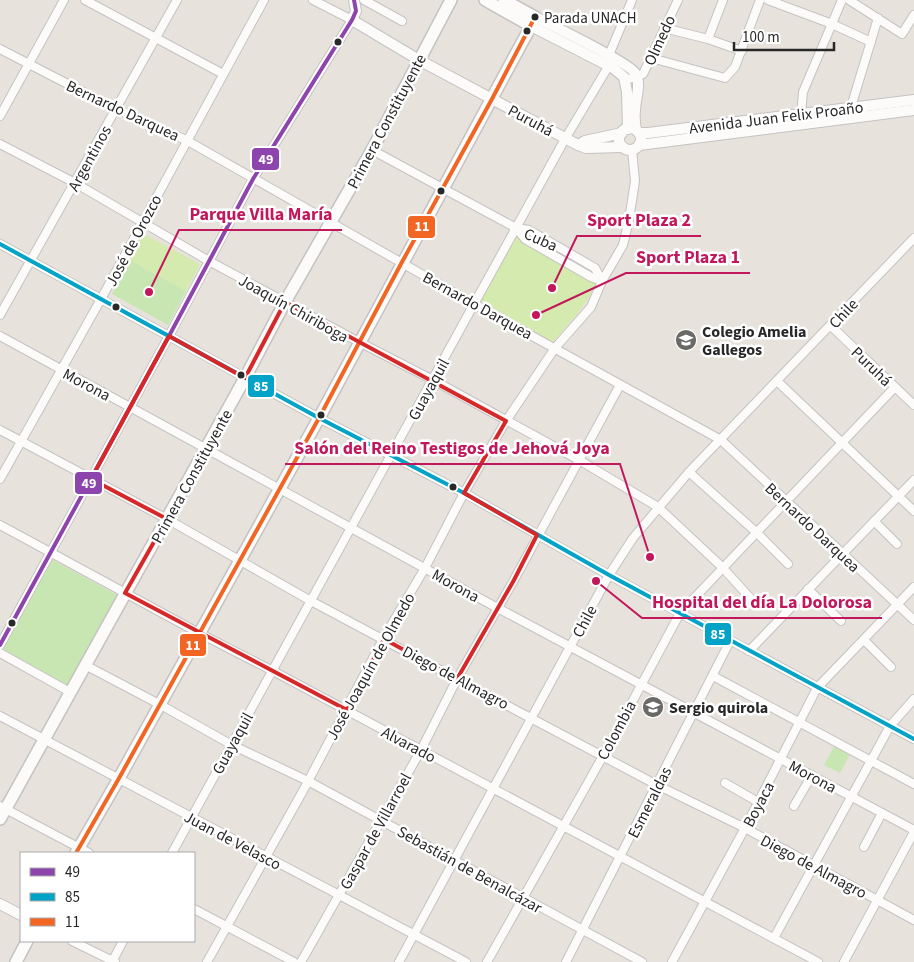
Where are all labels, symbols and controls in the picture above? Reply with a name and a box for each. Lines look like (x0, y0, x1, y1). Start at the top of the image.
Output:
place label: Parada UNACH (544, 8, 636, 29)
marker: Parada UNACH (530, 12, 540, 22)
street label: Olmedo (639, 12, 681, 69)
scale bar (734, 20, 834, 52)
unlabelled marker (522, 26, 532, 36)
text: 100 m (742, 27, 780, 48)
unlabelled marker (333, 37, 343, 47)
street label: Primera Constituyente (342, 50, 432, 193)
street label: Bernardo Darquea (62, 75, 183, 147)
street label: Avenida Juan Felix Proaño (688, 96, 865, 140)
street label: Puruhá (504, 100, 557, 142)
street label: Argentinos (63, 121, 117, 195)
line badge: 49 (251, 147, 280, 171)
text: 49 (259, 150, 273, 170)
unlabelled marker (436, 186, 446, 196)
street label: José de Orozco (100, 191, 167, 290)
callout: Parque Villa María (179, 197, 342, 230)
text: Parque Villa María (189, 202, 333, 227)
callout: Sport Plaza 2 (577, 203, 701, 236)
text: Sport Plaza 2 (587, 208, 691, 233)
line badge: 11 (407, 215, 436, 239)
text: 11 (415, 217, 429, 237)
street label: Cuba (520, 223, 561, 257)
callout: Sport Plaza 1 (626, 240, 750, 273)
text: Sport Plaza 1 (636, 245, 740, 270)
street label: Bernardo Darquea (419, 267, 536, 345)
street label: Joaquín Chiriboga (235, 270, 352, 348)
street label: Chile (824, 294, 863, 334)
unlabelled marker (111, 302, 121, 312)
place label: Colegio Amelia Gallegos (702, 321, 807, 361)
school or university icon: Colegio Amelia Gallegos (674, 328, 698, 352)
street label: Puruhá (846, 342, 896, 392)
street label: Guayaquil (403, 355, 455, 424)
street label: Morona (59, 363, 114, 407)
unlabelled marker (236, 370, 246, 380)
line badge: 85 (247, 374, 275, 398)
text: 85 (254, 377, 268, 397)
street label: Primera Constituyente (146, 406, 238, 547)
unlabelled marker (316, 410, 326, 420)
callout: Salón del Reino Testigos de Jehová Joya (285, 431, 620, 464)
text: Salón del Reino Testigos de Jehová Joya (294, 436, 610, 461)
line badge: 49 (74, 471, 103, 495)
text: 49 (82, 474, 96, 494)
street label: Bernardo Darquea (760, 478, 865, 578)
unlabelled marker (448, 482, 458, 492)
street label: Morona (428, 564, 483, 608)
callout: Hospital del día La Dolorosa (642, 585, 882, 618)
street label: José Joaquín de Olmedo (321, 589, 421, 744)
text: Hospital del día La Dolorosa (652, 590, 872, 615)
street label: Chile (567, 601, 603, 642)
unlabelled marker (7, 618, 17, 628)
line badge: 85 (704, 622, 732, 646)
text: 85 (711, 625, 725, 645)
line badge: 11 (179, 633, 207, 657)
text: 11 (186, 636, 200, 656)
street label: Diego de Almagro (398, 641, 513, 715)
school or university icon: Sergio quirola (641, 695, 665, 719)
street label: Colombia (592, 697, 642, 764)
place label: Sergio quirola (669, 697, 768, 719)
street label: Guayaquil (207, 709, 259, 778)
street label: Alvarado (377, 721, 440, 768)
street label: Morona (785, 755, 840, 799)
street label: Esmeraldas (623, 763, 677, 842)
street label: Gaspar de Villarroel (335, 769, 417, 894)
street label: Boyaca (738, 778, 780, 831)
street label: Juan de Velasco (180, 806, 285, 876)
street label: Sebastián de Benalcázar (393, 821, 546, 919)
street label: Diego de Almagro (756, 830, 871, 904)
legend (20, 852, 195, 942)
text: 49 (65, 862, 80, 883)
text: 85 (65, 887, 80, 908)
text: 11 (65, 912, 80, 933)

